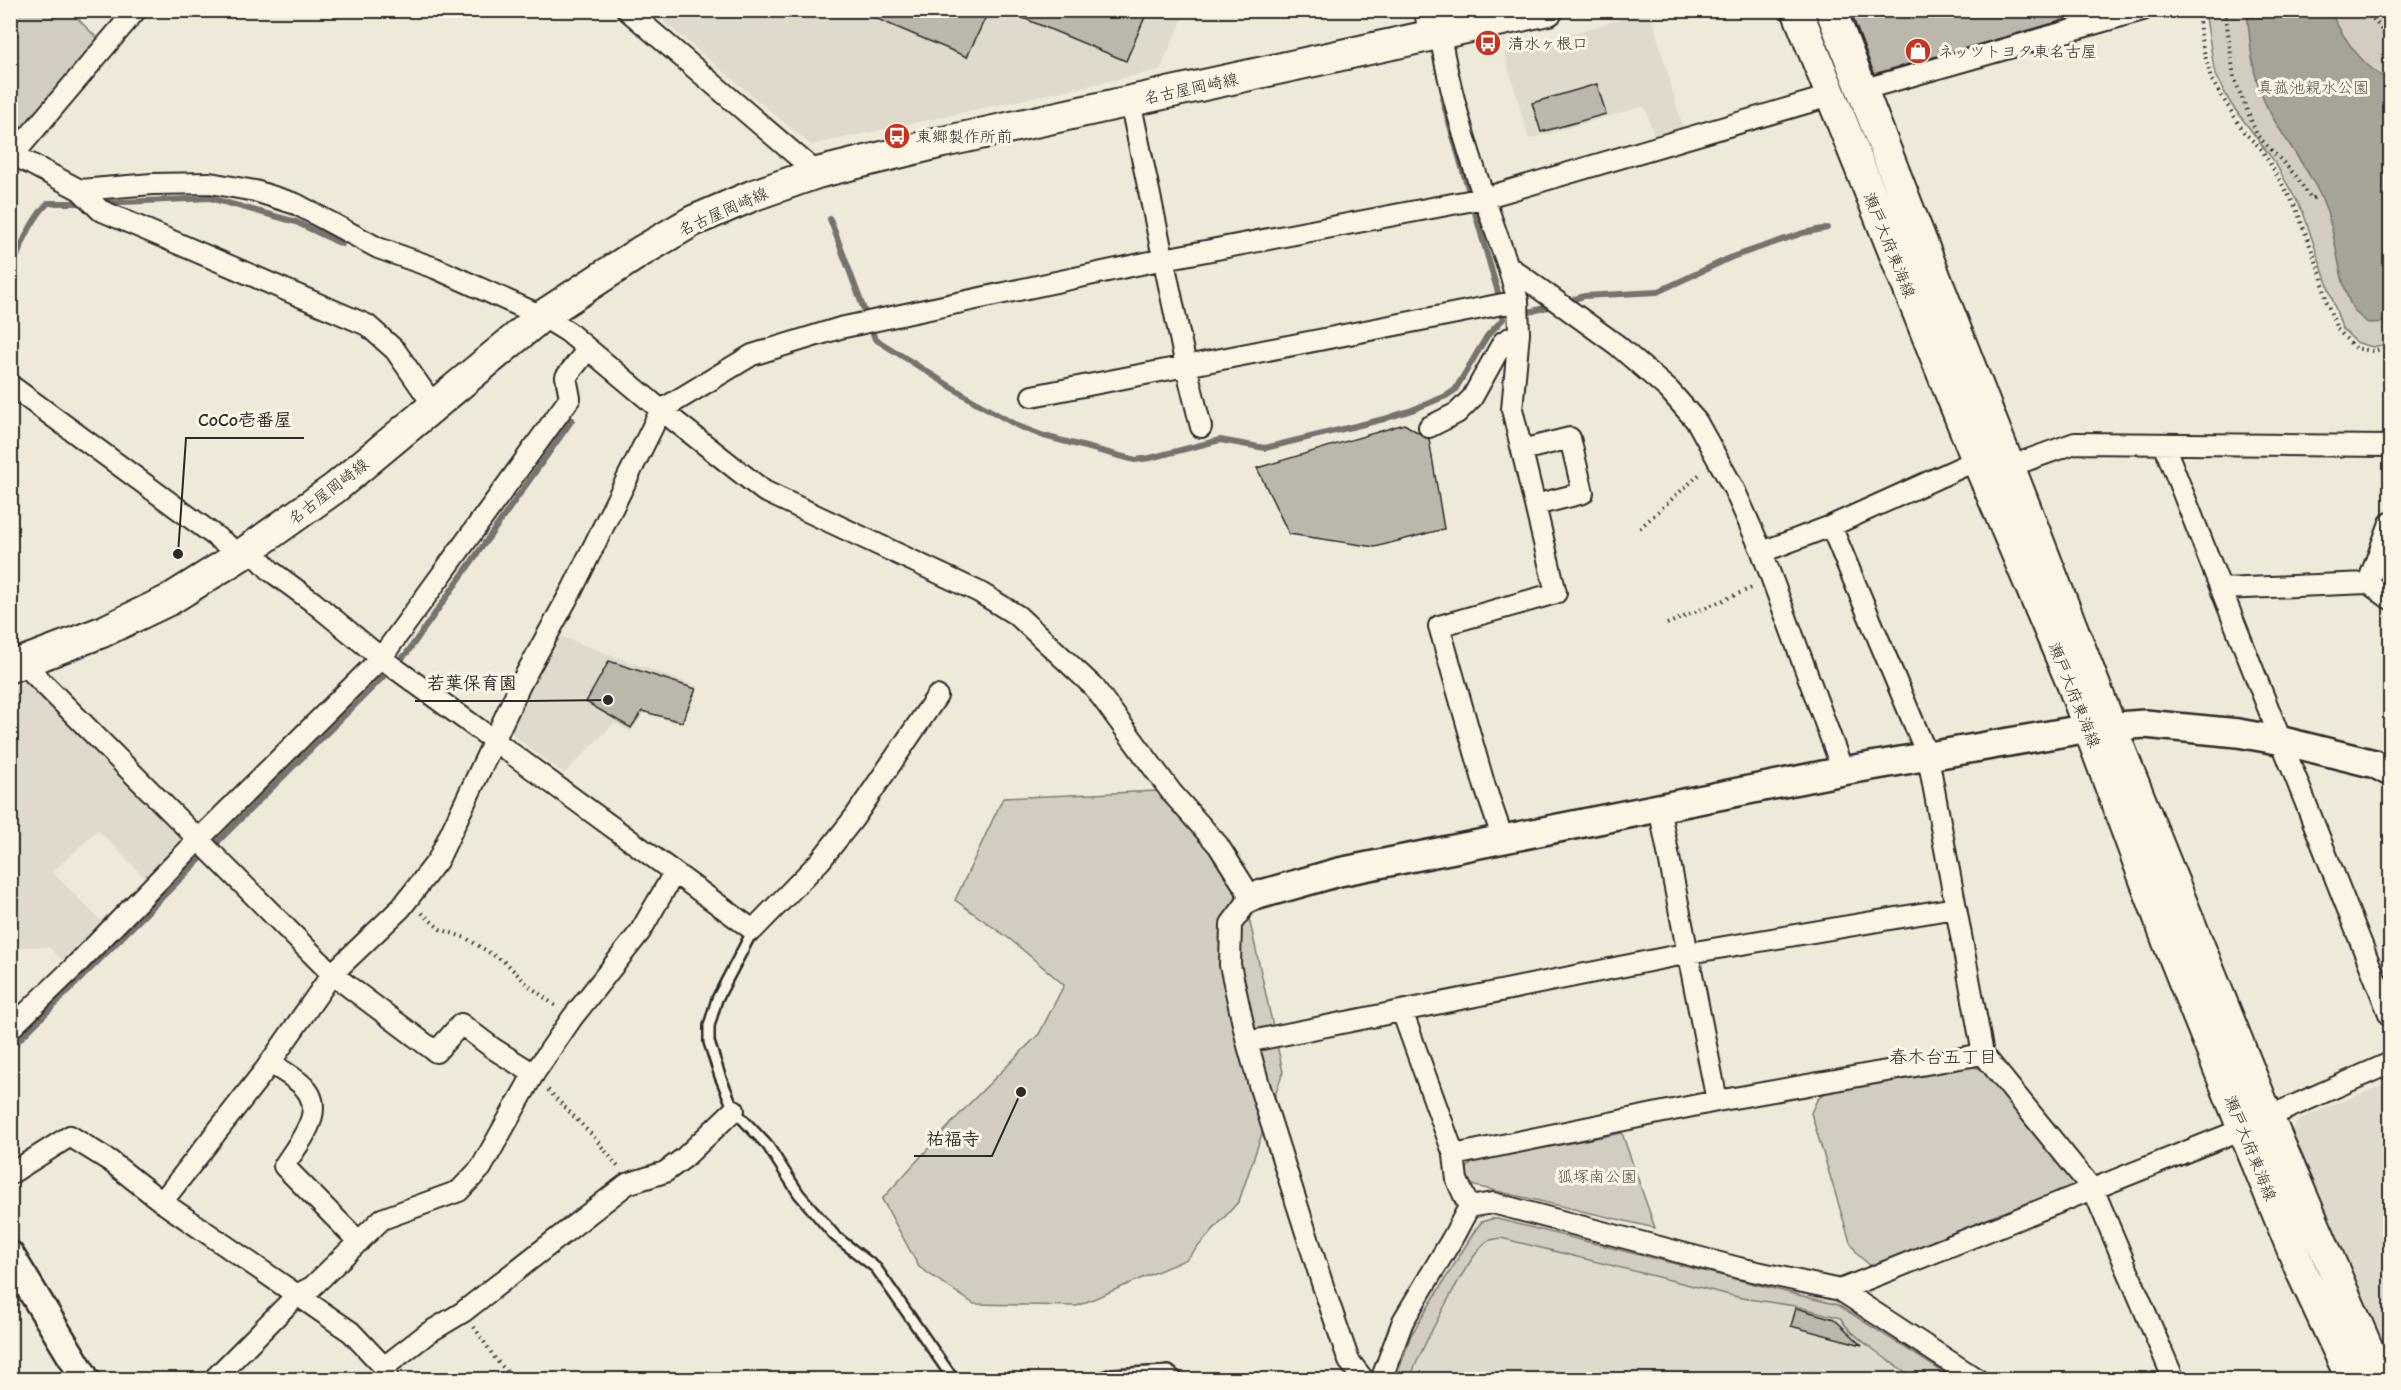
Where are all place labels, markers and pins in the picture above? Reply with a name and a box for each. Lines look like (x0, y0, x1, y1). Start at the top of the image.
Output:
bus stop icon: 清水ヶ根口 (1473, 28, 1503, 58)
place label: 清水ヶ根口 (1508, 35, 1588, 53)
shop icon: ネッツトヨタ東名古屋 (1903, 36, 1933, 66)
place label: ネッツトヨタ東名古屋 (1938, 43, 2097, 61)
bus stop icon: 東郷製作所前 (882, 121, 912, 151)
place label: 東郷製作所前 (916, 128, 1012, 146)
callout: CoCo壱番屋 (186, 402, 304, 438)
callout: 若葉保育園 (415, 665, 529, 701)
callout: 祐福寺 (914, 1120, 992, 1156)

